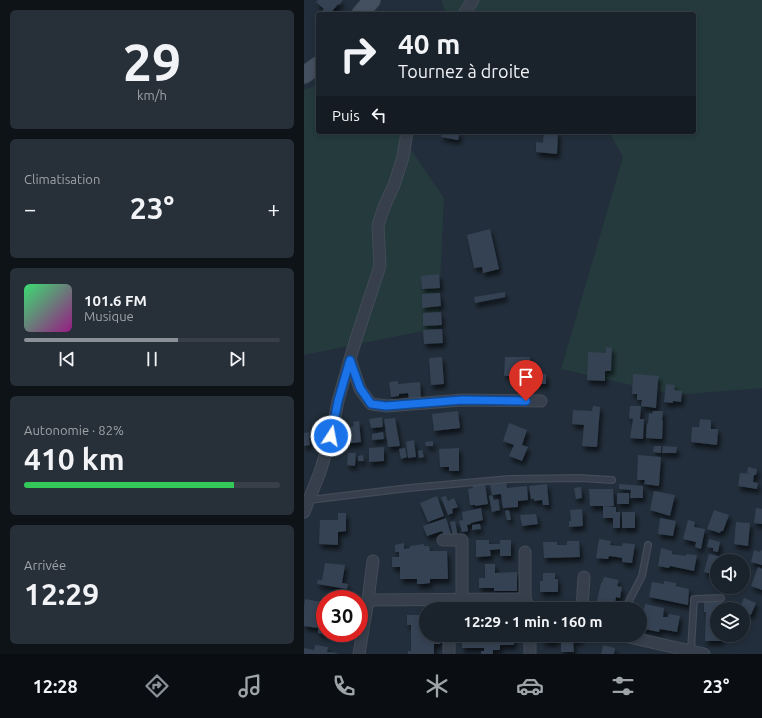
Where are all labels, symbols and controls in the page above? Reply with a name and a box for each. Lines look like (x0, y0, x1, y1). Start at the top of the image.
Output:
icon: right (332, 28, 384, 80)
text: 40 m (398, 28, 460, 59)
text: 29 (123, 33, 181, 91)
text: Tournez à droite (398, 61, 530, 81)
text: km/h (137, 88, 167, 102)
icon: left (368, 104, 390, 126)
text: Puis (332, 107, 360, 124)
text: Climatisation (24, 172, 100, 186)
text: 23° (130, 191, 174, 225)
text: − (24, 196, 36, 221)
text: + (268, 196, 280, 221)
text: 101.6 FM (84, 292, 147, 309)
text: Musique (84, 309, 134, 323)
icon: previous (56, 348, 78, 370)
icon: pause (141, 348, 163, 370)
icon: next (226, 348, 248, 370)
pin (509, 360, 543, 401)
icon: arrive (515, 366, 537, 388)
position arrow (310, 415, 352, 457)
text: Autonomie · 82% (24, 423, 124, 437)
text: 410 km (24, 442, 125, 476)
map controls (710, 554, 750, 642)
button: sound (710, 554, 750, 594)
text: Arrivée (24, 558, 66, 572)
text: 12:29 (24, 577, 99, 611)
speed limit sign: 30 (316, 590, 368, 642)
button: layers (710, 602, 750, 642)
text: 12:29 · 1 min · 160 m (464, 613, 602, 630)
icon: directions (143, 672, 171, 700)
icon: music (236, 672, 264, 700)
icon: phone (330, 672, 358, 700)
icon: climate (423, 672, 451, 700)
icon: car (516, 672, 544, 700)
icon: filters (609, 672, 637, 700)
text: 12:28 (33, 676, 78, 696)
text: 23° (703, 676, 729, 696)

